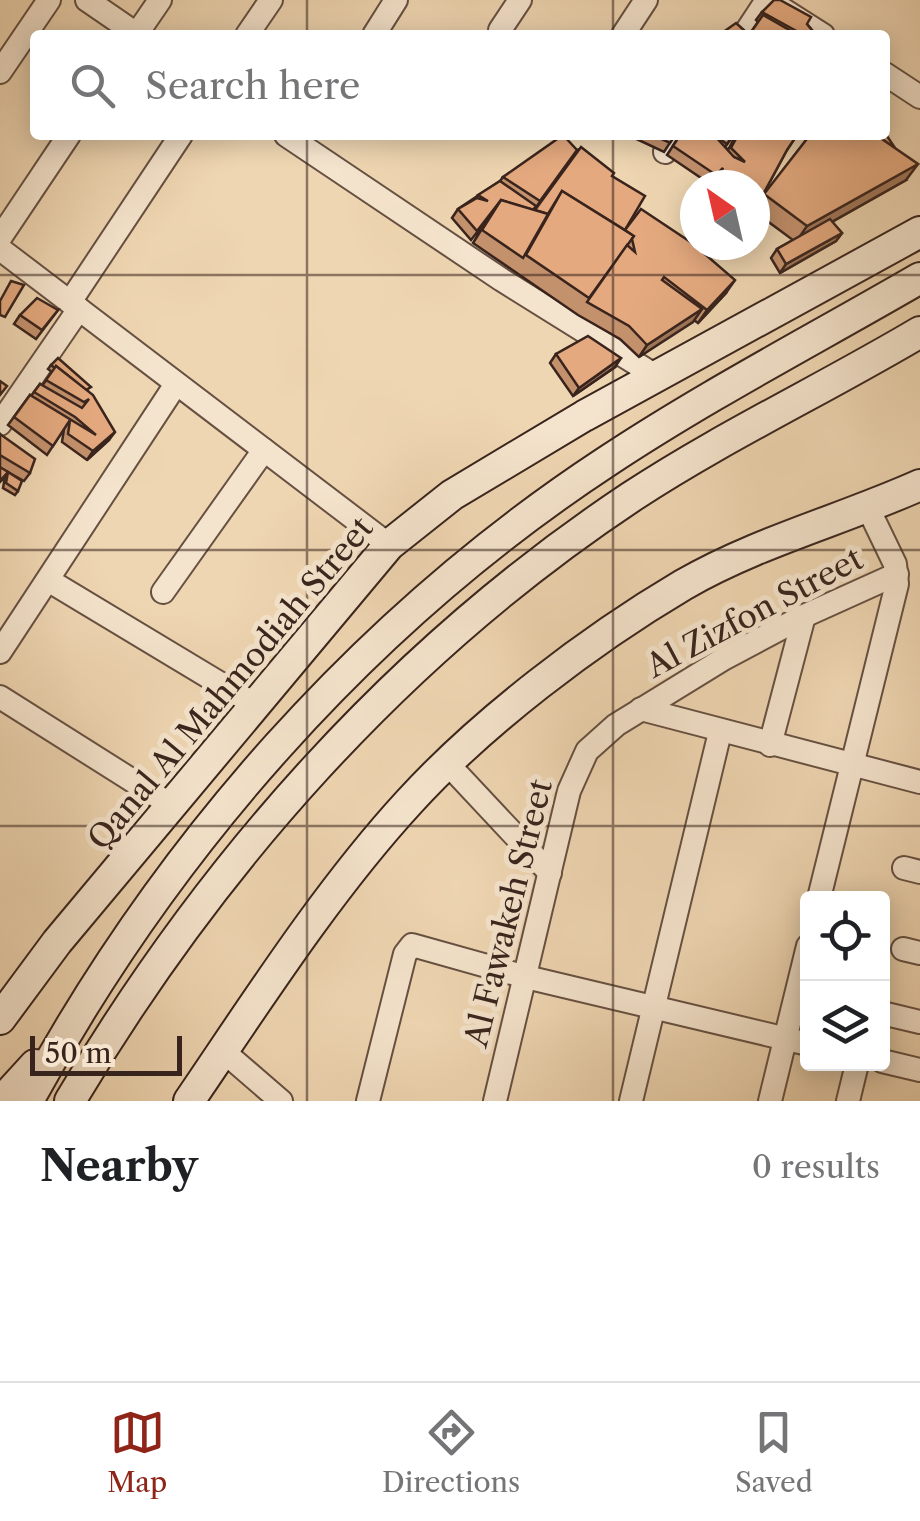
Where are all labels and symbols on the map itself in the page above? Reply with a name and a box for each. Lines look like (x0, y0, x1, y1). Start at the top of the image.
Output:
north arrow (680, 170, 770, 260)
street label: Qanal Al Mahmodiah Street (79, 508, 381, 857)
street label: Al Zizfon Street (638, 538, 869, 686)
street label: Al Fawakeh Street (456, 775, 560, 1052)
scale bar (30, 1031, 182, 1076)

